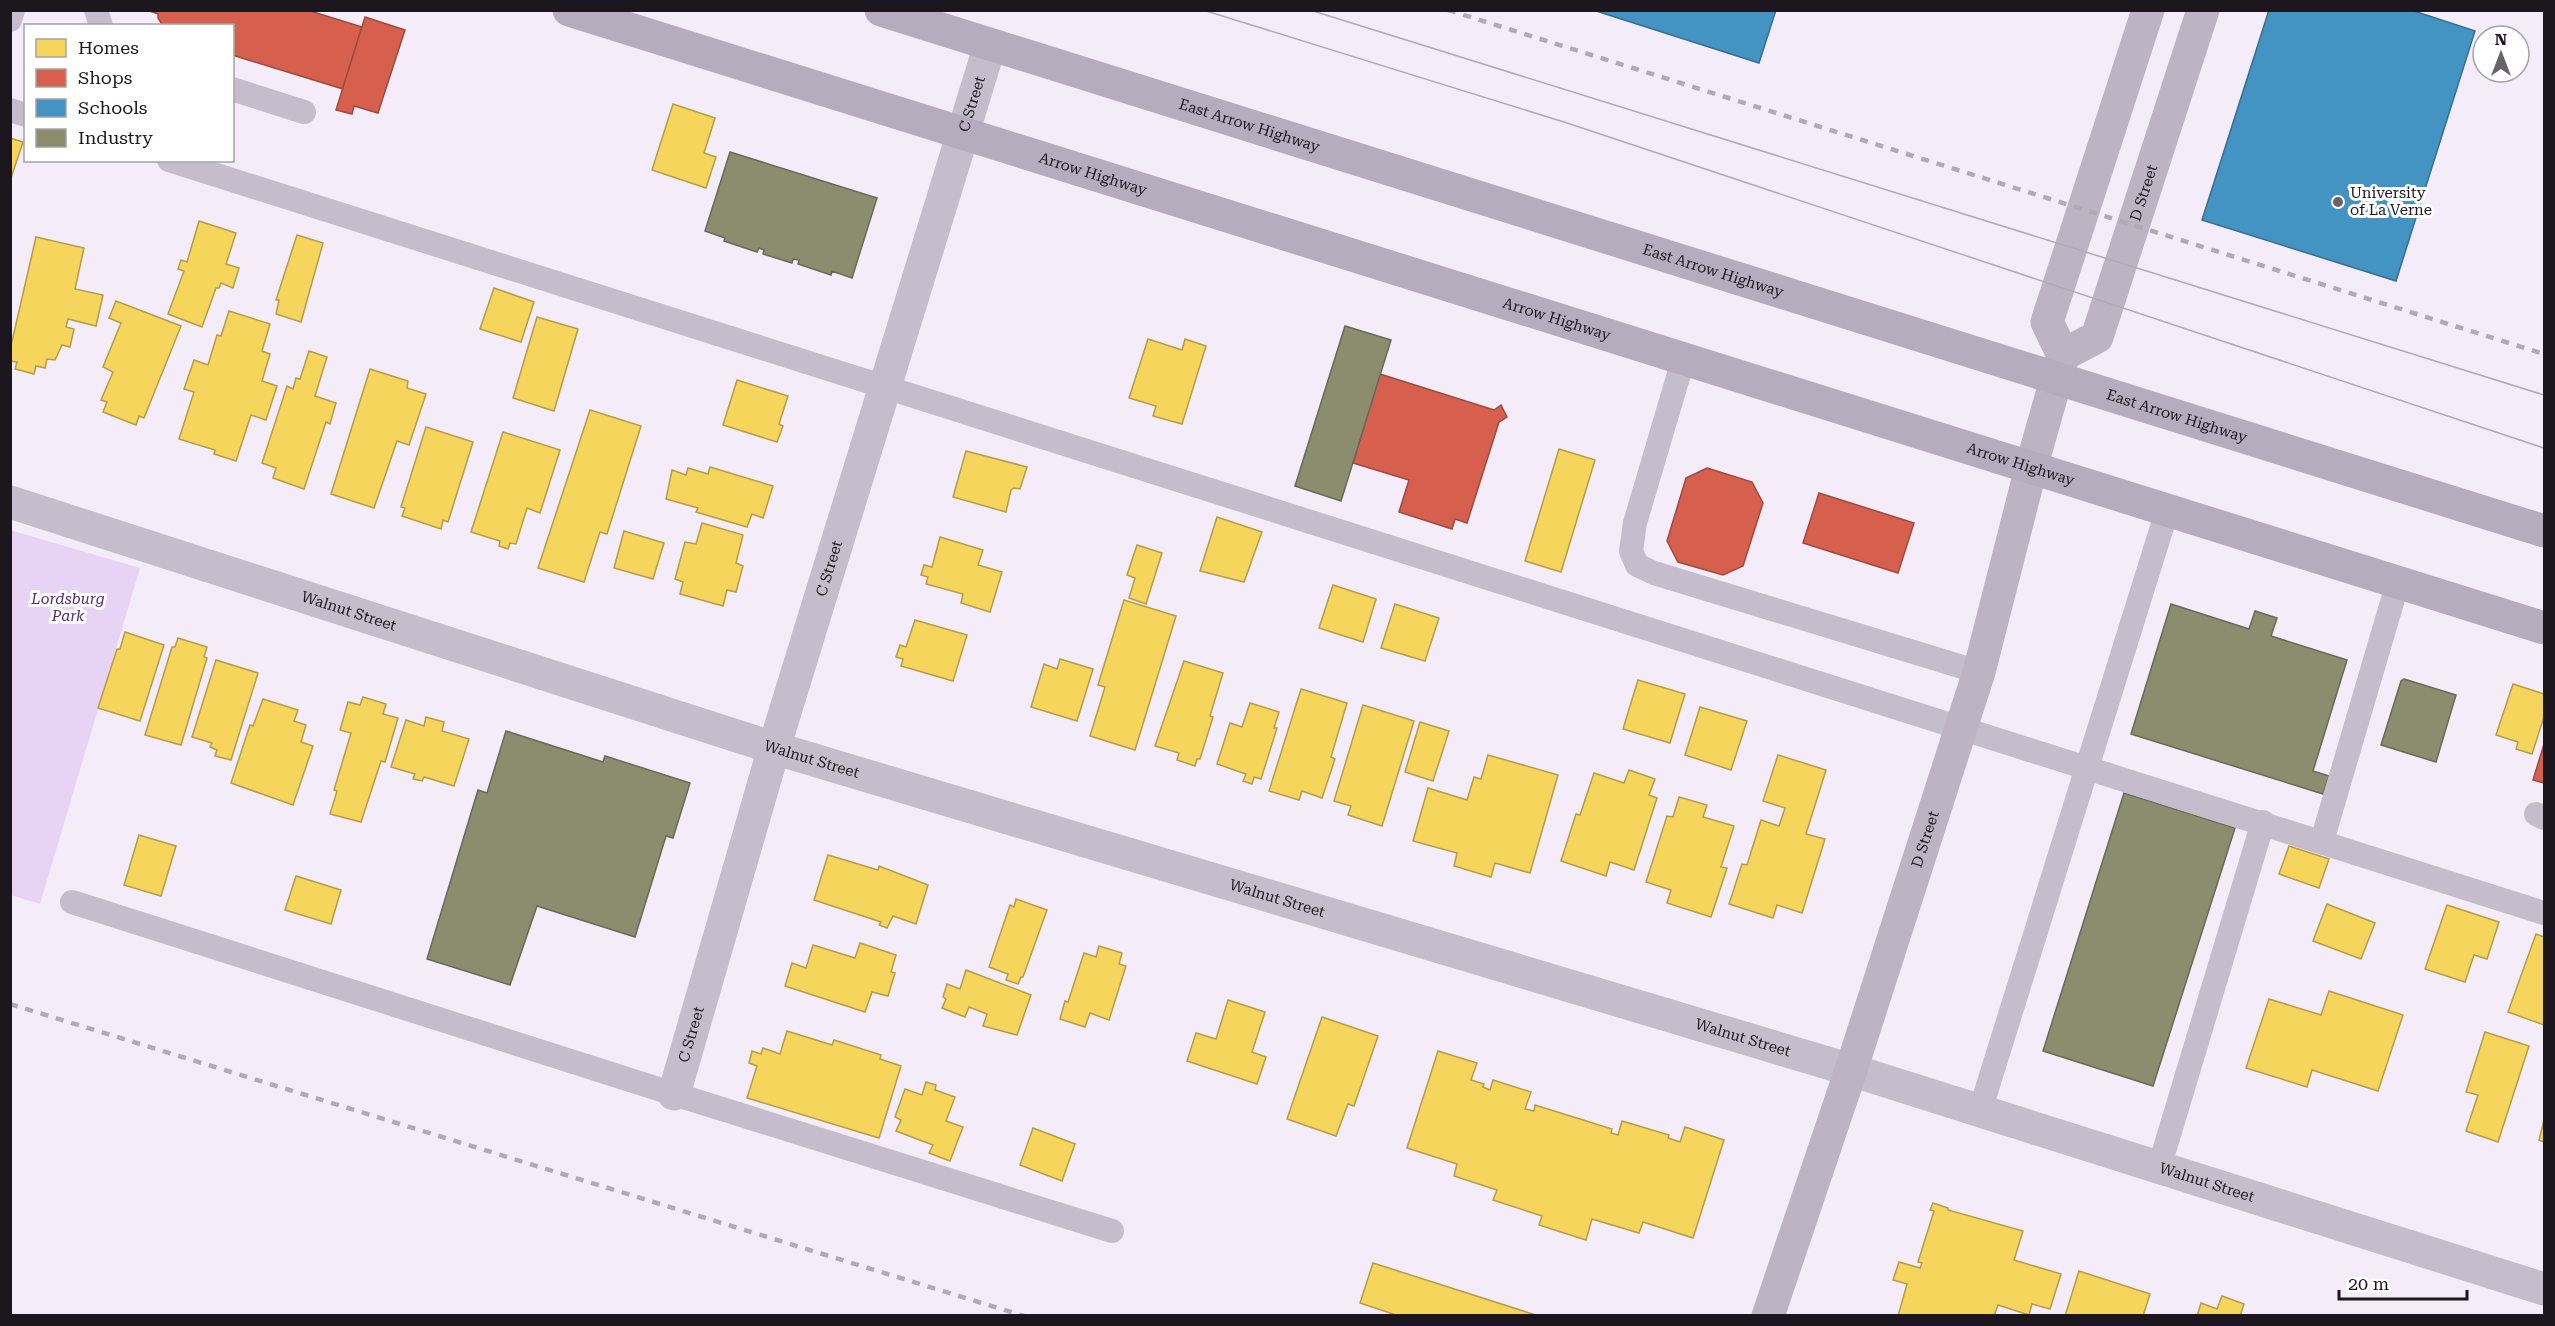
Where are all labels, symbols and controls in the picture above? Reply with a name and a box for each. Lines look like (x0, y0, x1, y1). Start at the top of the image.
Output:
legend (24, 24, 234, 162)
north arrow (2471, 24, 2531, 84)
text: N (2495, 30, 2507, 49)
text: Homes (78, 37, 139, 58)
text: Shops (78, 67, 132, 88)
street label: C Street (955, 73, 989, 134)
street label: East Arrow Highway (1177, 95, 1322, 156)
text: Schools (78, 97, 147, 118)
text: Industry (78, 127, 153, 148)
street label: Arrow Highway (1037, 149, 1149, 199)
street label: D Street (2126, 162, 2161, 223)
place label: University of La Verne (2350, 184, 2432, 219)
marker: University of La Verne (2331, 195, 2345, 209)
street label: East Arrow Highway (1641, 240, 1786, 301)
street label: Arrow Highway (1501, 294, 1613, 344)
street label: East Arrow Highway (2104, 386, 2250, 446)
street label: Arrow Highway (1964, 439, 2077, 490)
street label: C Street (812, 538, 846, 599)
street label: Walnut Street (299, 587, 399, 635)
park label: Lordsburg Park (30, 590, 105, 625)
street label: Walnut Street (762, 736, 862, 782)
street label: D Street (1908, 808, 1943, 870)
street label: Walnut Street (1227, 876, 1328, 921)
street label: C Street (675, 1004, 708, 1065)
street label: Walnut Street (1693, 1015, 1793, 1061)
street label: Walnut Street (2157, 1159, 2257, 1206)
scale bar (2339, 1263, 2466, 1301)
text: 20 m (2348, 1273, 2389, 1294)

